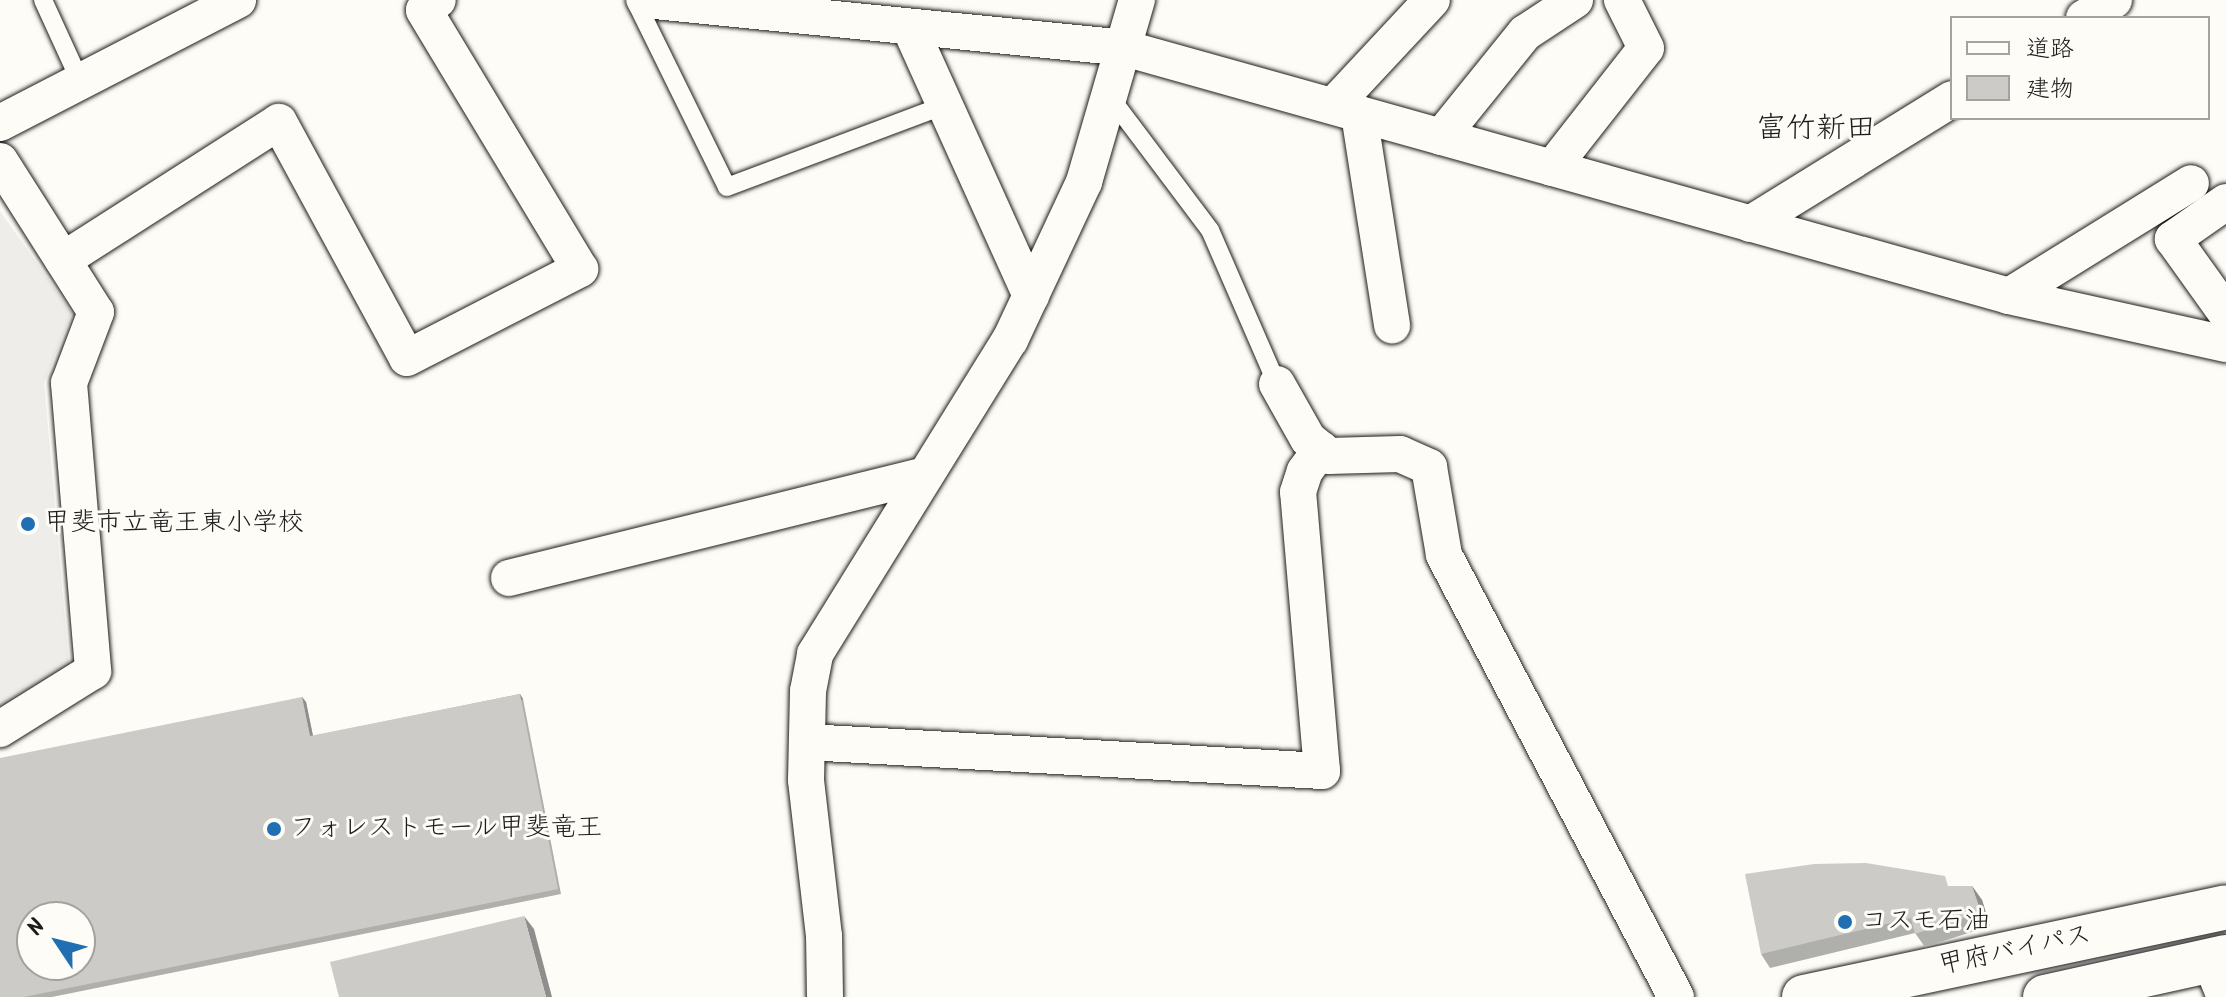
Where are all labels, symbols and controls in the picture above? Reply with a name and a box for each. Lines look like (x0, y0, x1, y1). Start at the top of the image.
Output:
legend (1950, 16, 2210, 120)
text: 道路 (2026, 30, 2074, 69)
text: 建物 (2026, 70, 2074, 109)
district label: 富竹新田 (1756, 111, 1876, 147)
place label: 甲斐市立竜王東小学校 (44, 508, 304, 540)
marker: 甲斐市立竜王東小学校 (19, 515, 37, 533)
place label: フォレストモール甲斐竜王 (290, 813, 602, 845)
marker: フォレストモール甲斐竜王 (265, 820, 283, 838)
north arrow (16, 901, 96, 981)
place label: コスモ石油 (1861, 906, 1991, 938)
text: N (19, 912, 56, 944)
marker: コスモ石油 (1836, 913, 1854, 931)
street label: 甲府バイパス (1935, 920, 2095, 982)

